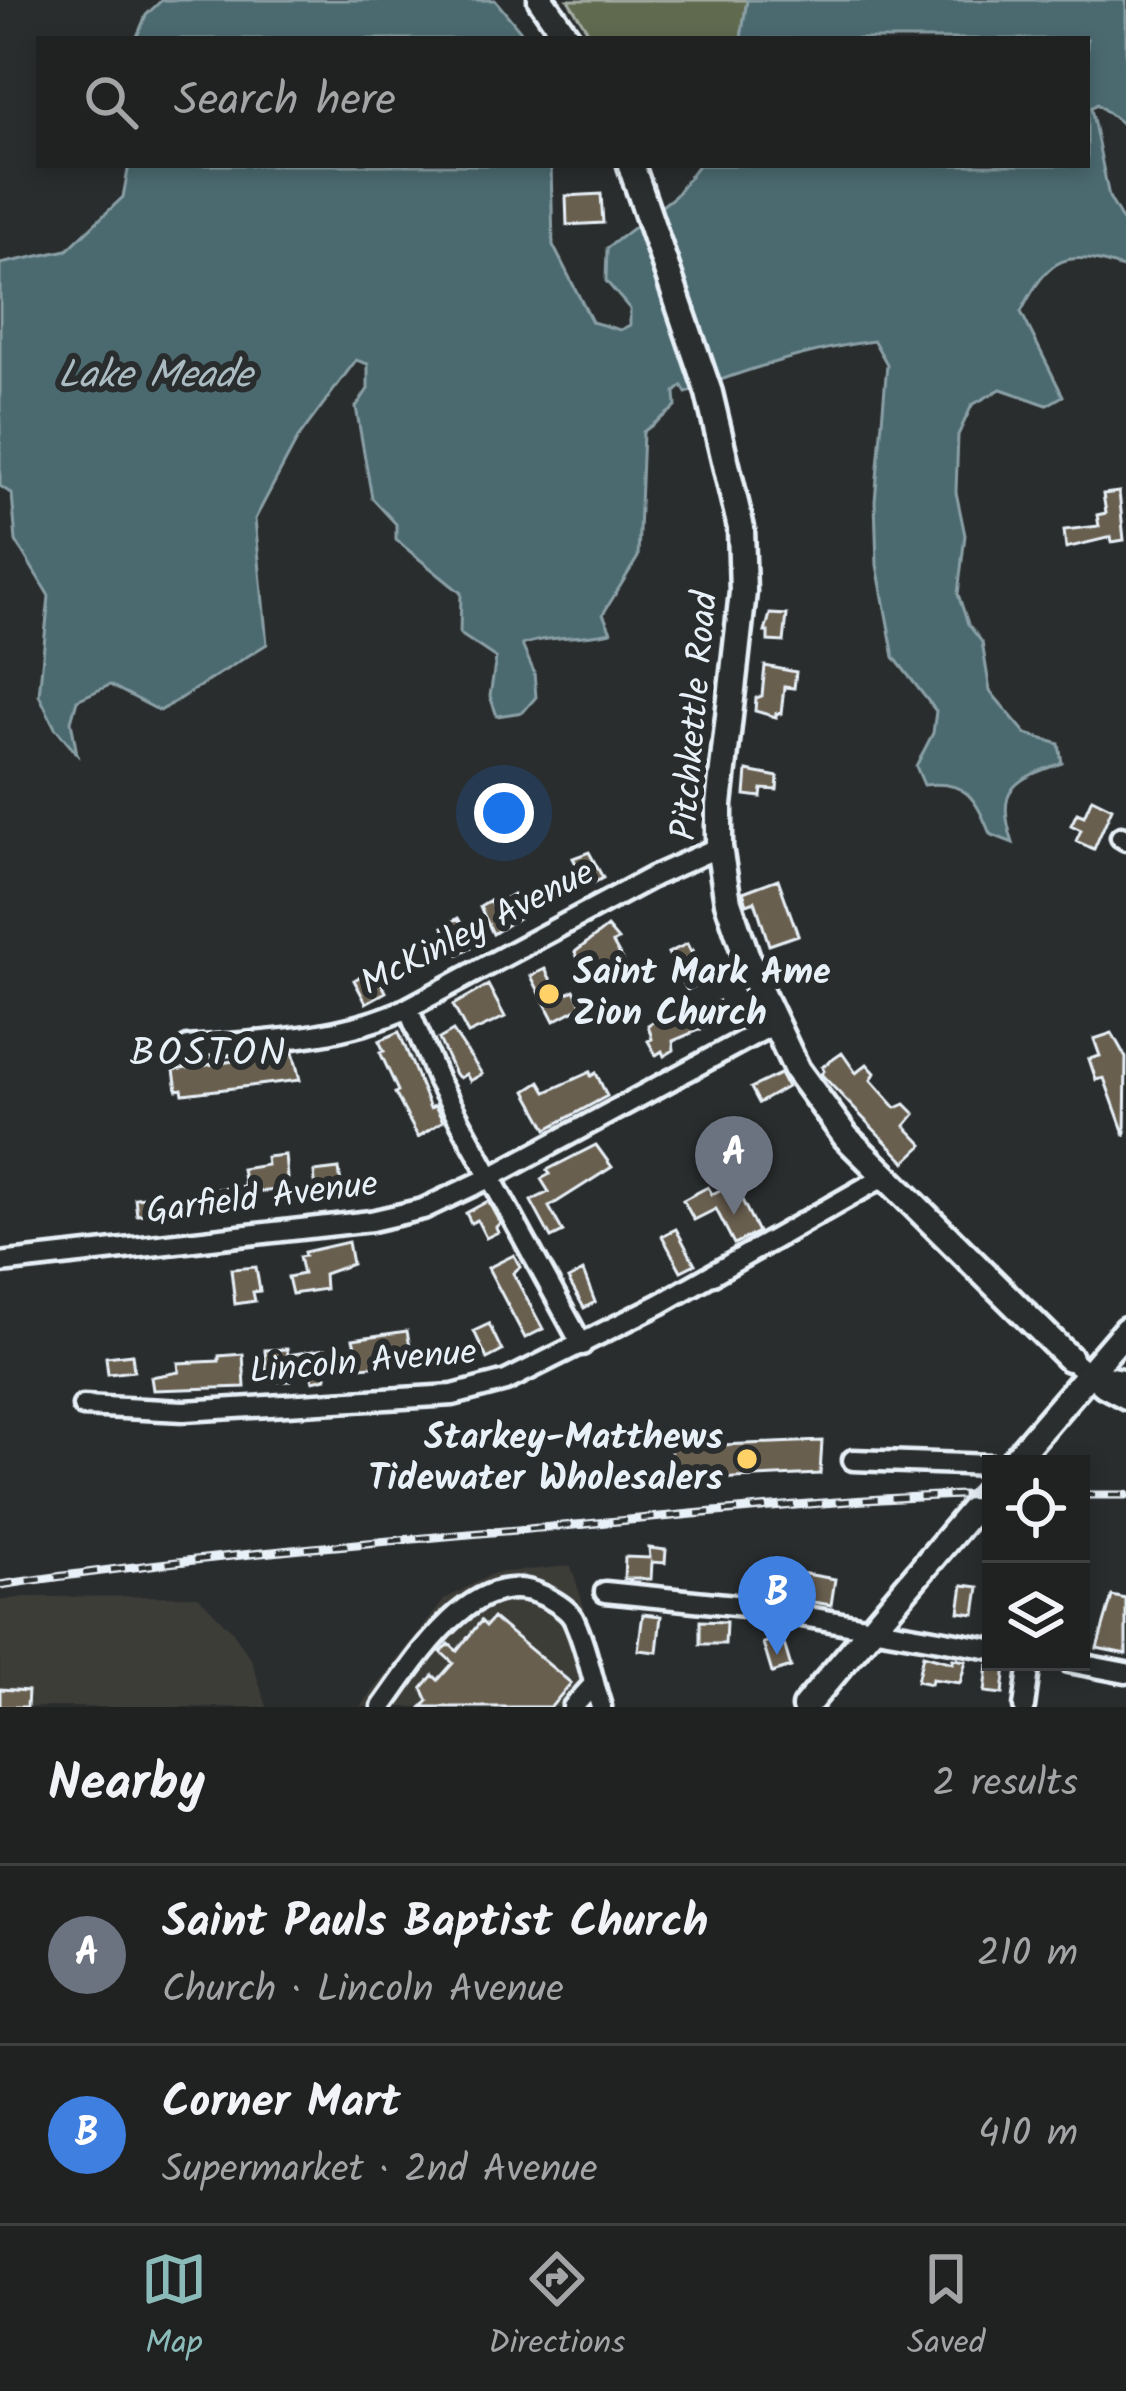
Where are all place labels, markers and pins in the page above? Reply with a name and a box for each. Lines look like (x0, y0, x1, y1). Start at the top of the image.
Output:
place label: Saint Mark Ame Zion Church (573, 945, 831, 1043)
marker: Saint Mark Ame Zion Church (536, 981, 562, 1007)
pin: A (695, 1116, 773, 1215)
place label: Starkey-Matthews Tidewater Wholesalers (368, 1410, 723, 1508)
marker: Starkey-Matthews Tidewater Wholesalers (734, 1446, 760, 1472)
pin: B (738, 1556, 816, 1655)

